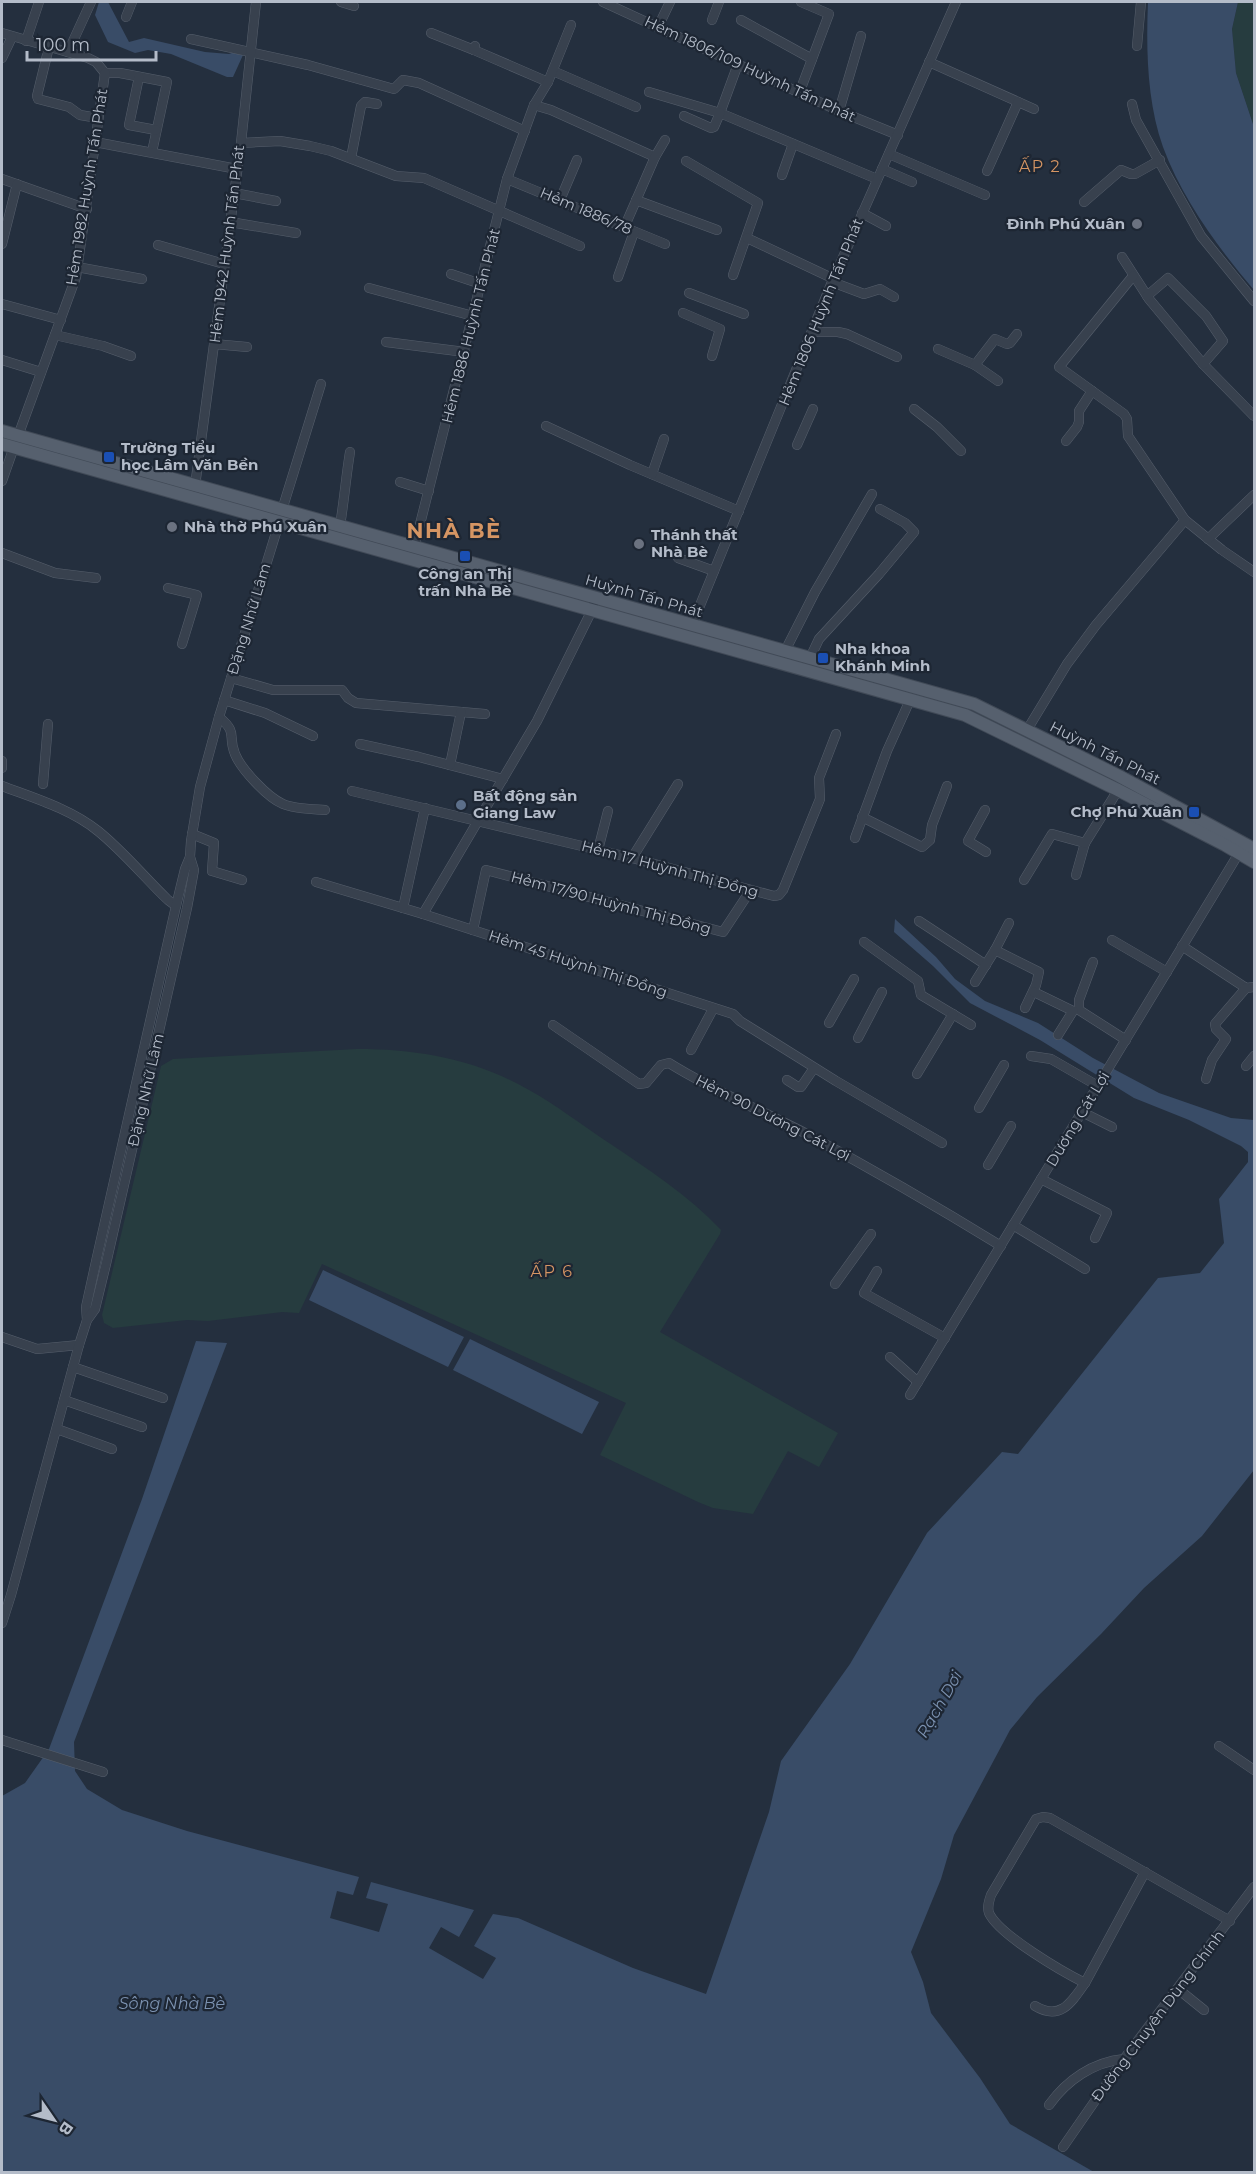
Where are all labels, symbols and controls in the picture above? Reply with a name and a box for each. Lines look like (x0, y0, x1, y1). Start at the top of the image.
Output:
street label: Hẻm 1806/109 Huỳnh Tấn Phát (642, 11, 859, 126)
scale bar (27, 24, 156, 62)
text: 100 m (36, 34, 90, 56)
street label: Hẻm 1982 Huỳnh Tấn Phát (62, 87, 111, 287)
street label: Hẻm 1942 Huỳnh Tấn Phát (205, 144, 248, 344)
district label: ẤP 2 (1019, 156, 1061, 176)
street label: Hẻm 1886/78 (537, 183, 635, 238)
place label: Đình Phú Xuân (1007, 214, 1125, 233)
street label: Hẻm 1806 Huỳnh Tấn Phát (774, 215, 867, 408)
marker: Đình Phú Xuân (1130, 217, 1144, 231)
street label: Hẻm 1886 Huỳnh Tấn Phát (437, 226, 504, 425)
place label: Trường Tiểu học Lâm Văn Bền (121, 438, 258, 474)
marker: Trường Tiểu học Lâm Văn Bền (102, 450, 116, 464)
place label: Nhà thờ Phú Xuân (184, 517, 327, 536)
district label: NHÀ BÈ (406, 518, 502, 543)
marker: Nhà thờ Phú Xuân (165, 520, 179, 534)
place label: Thánh thất Nhà Bè (651, 525, 738, 561)
marker: Thánh thất Nhà Bè (632, 537, 646, 551)
marker: Công an Thị trấn Nhà Bè (458, 549, 472, 563)
street label: Đặng Nhữ Lâm (223, 561, 275, 677)
place label: Công an Thị trấn Nhà Bè (418, 564, 512, 600)
street label: Huỳnh Tấn Phát (583, 570, 705, 621)
place label: Nha khoa Khánh Minh (835, 639, 930, 675)
marker: Nha khoa Khánh Minh (816, 651, 830, 665)
street label: Huỳnh Tấn Phát (1047, 717, 1164, 789)
place label: Bất động sản Giang Law (473, 786, 577, 822)
marker: Bất động sản Giang Law (454, 798, 468, 812)
place label: Chợ Phú Xuân (1071, 802, 1182, 821)
marker: Chợ Phú Xuân (1187, 805, 1201, 819)
street label: Hẻm 17 Huỳnh Thị Đồng (579, 836, 761, 901)
street label: Hẻm 17/90 Huỳnh Thị Đồng (509, 867, 713, 938)
street label: Hẻm 45 Huỳnh Thị Đồng (486, 926, 670, 1001)
street label: Đặng Nhữ Lâm (123, 1031, 168, 1148)
street label: Dương Cát Lợi (1042, 1068, 1113, 1170)
street label: Hẻm 90 Dương Cát Lợi (692, 1070, 854, 1165)
district label: ẤP 6 (531, 1261, 573, 1281)
water label: Rạch Dơi (913, 1667, 966, 1741)
street label: Đường Chuyên Dùng Chính (1087, 1926, 1228, 2105)
water label: Sông Nhà Bè (119, 1994, 225, 2013)
north arrow (24, 2090, 84, 2150)
text: B (55, 2118, 77, 2139)

